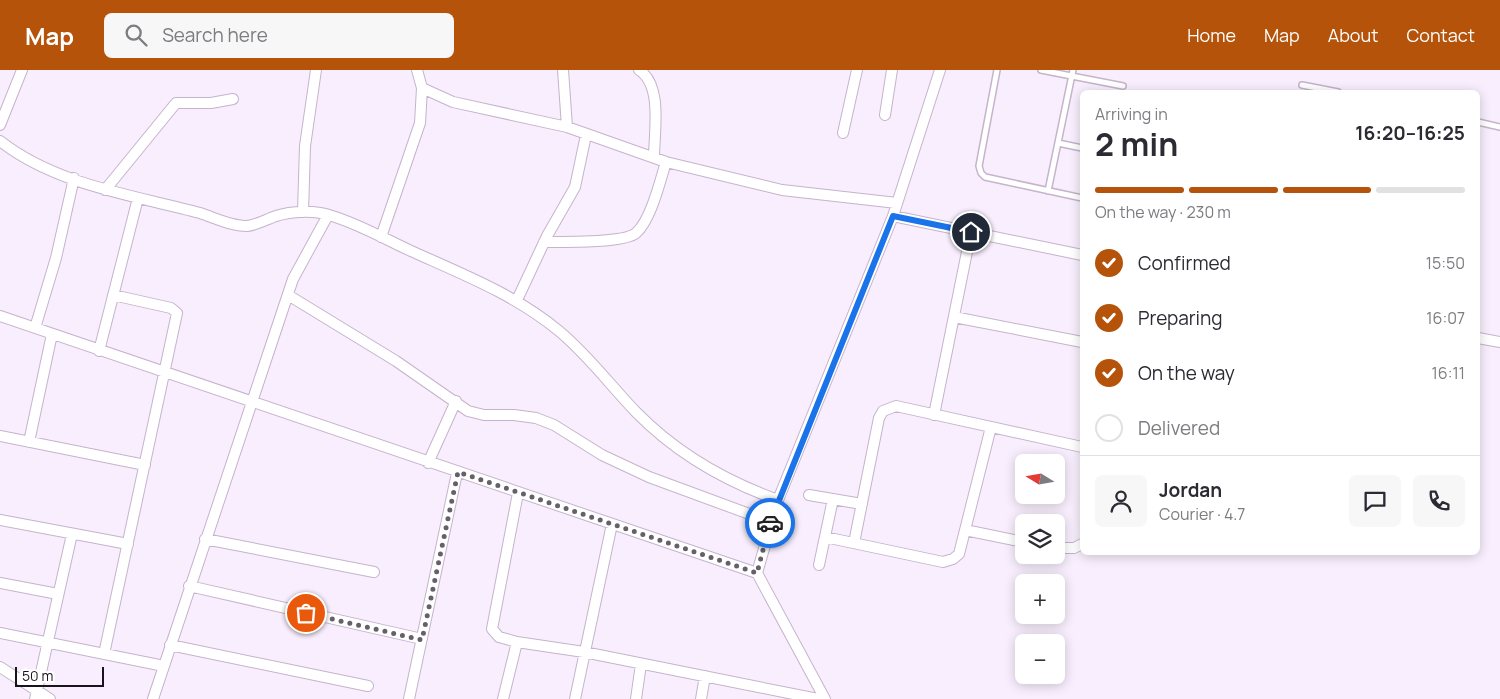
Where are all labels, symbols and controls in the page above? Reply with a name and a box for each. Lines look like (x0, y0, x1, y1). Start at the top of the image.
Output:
search box (104, 13, 454, 58)
text: Map (25, 19, 74, 52)
icon: search (122, 21, 150, 49)
text: Search here (162, 22, 268, 48)
text: Home (1187, 23, 1236, 47)
text: Map (1264, 23, 1300, 47)
text: About (1328, 23, 1378, 47)
text: Contact (1406, 23, 1475, 47)
text: Arriving in (1095, 103, 1168, 125)
text: 16:20–16:25 (1355, 120, 1465, 146)
text: 2 min (1095, 122, 1178, 166)
text: On the way · 230 m (1095, 201, 1231, 223)
pin (950, 211, 992, 253)
icon: home (957, 218, 985, 246)
icon: check (1095, 249, 1123, 277)
text: Confirmed (1138, 250, 1231, 276)
text: 15:50 (1426, 252, 1465, 274)
icon: check (1095, 304, 1123, 332)
text: Preparing (1138, 305, 1223, 331)
text: 16:07 (1426, 307, 1465, 329)
icon: check (1095, 359, 1123, 387)
text: On the way (1138, 360, 1235, 386)
text: 16:11 (1432, 362, 1465, 384)
text: Delivered (1138, 415, 1220, 441)
north arrow (1015, 454, 1065, 504)
map controls (1015, 454, 1065, 684)
button: person (1095, 475, 1147, 527)
button: chat (1349, 475, 1401, 527)
button: phone (1413, 475, 1465, 527)
text: Jordan (1159, 477, 1222, 503)
courier (745, 498, 795, 548)
text: Courier · 4.7 (1159, 503, 1245, 525)
icon: car (756, 509, 784, 537)
button: layers (1015, 514, 1065, 564)
button: + (1015, 574, 1065, 624)
pin (285, 592, 327, 634)
icon: bag (292, 599, 320, 627)
button: − (1015, 634, 1065, 684)
scale bar (15, 664, 104, 687)
text: 50 m (22, 666, 53, 685)

